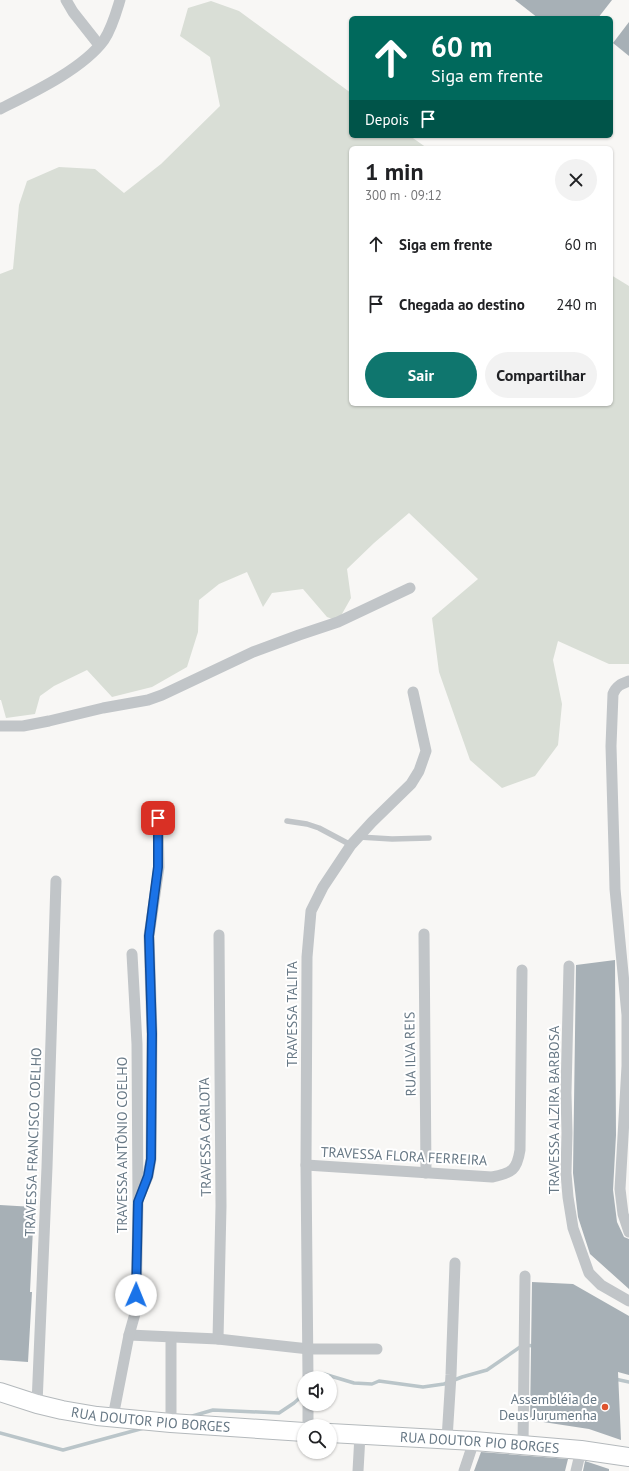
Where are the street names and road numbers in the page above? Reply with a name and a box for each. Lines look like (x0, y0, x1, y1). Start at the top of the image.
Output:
street label: TRAVESSA TALITA (283, 960, 301, 1067)
street label: RUA ILVA REIS (400, 1012, 420, 1096)
street label: TRAVESSA ALZIRA BARBOSA (545, 1025, 563, 1194)
street label: TRAVESSA FRANCISCO COELHO (21, 1047, 45, 1237)
street label: TRAVESSA ANTÔNIO COELHO (113, 1057, 131, 1233)
street label: TRAVESSA CARLOTA (195, 1076, 215, 1197)
street label: TRAVESSA FLORA FERREIRA (320, 1143, 488, 1169)
street label: RUA DOUTOR PIO BORGES (70, 1403, 231, 1436)
street label: RUA DOUTOR PIO BORGES (400, 1428, 560, 1457)

